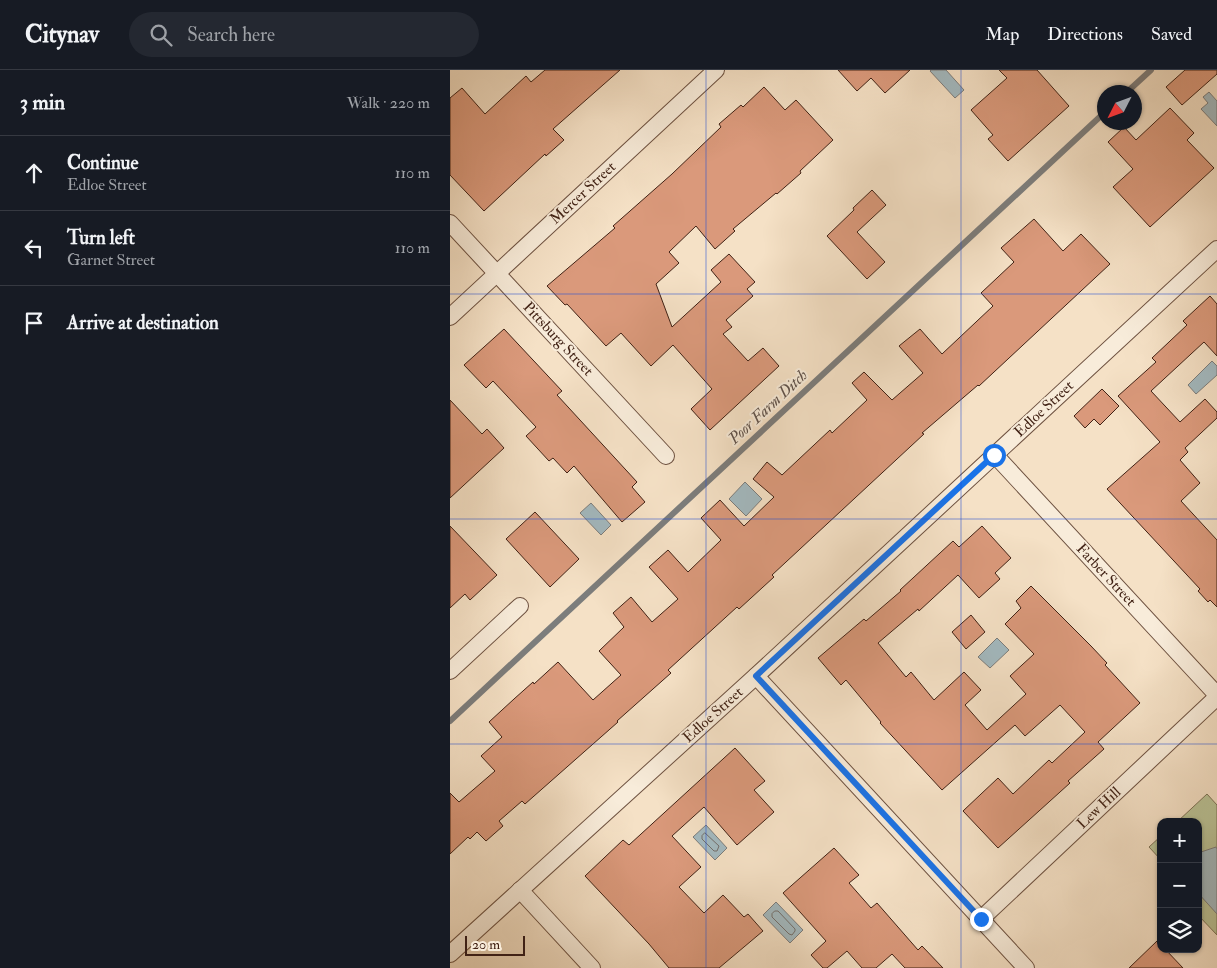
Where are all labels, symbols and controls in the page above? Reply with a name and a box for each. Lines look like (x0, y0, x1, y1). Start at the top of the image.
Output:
search box (129, 12, 479, 57)
text: Citynav (25, 19, 99, 50)
icon: search (147, 21, 175, 49)
text: Search here (187, 23, 275, 47)
text: Map (986, 23, 1019, 46)
text: Directions (1047, 23, 1123, 46)
text: Saved (1151, 23, 1192, 46)
north arrow (1097, 85, 1142, 130)
text: 3 min (20, 89, 65, 116)
text: Walk · 220 m (347, 93, 430, 113)
text: Continue (67, 151, 138, 175)
street label: Mercer Street (546, 158, 620, 228)
icon: ahead (20, 159, 48, 187)
text: 110 m (395, 163, 430, 183)
text: Edloe Street (67, 175, 147, 195)
text: Turn left (67, 226, 135, 250)
icon: left (20, 234, 48, 262)
text: 110 m (395, 238, 430, 258)
text: Garnet Street (67, 250, 155, 270)
street label: Pittsburg Street (519, 298, 597, 380)
icon: arrive (20, 309, 48, 337)
text: Arrive at destination (67, 311, 219, 335)
water label: Poor Farm Ditch (724, 365, 812, 449)
street label: Edloe Street (1010, 376, 1078, 441)
route start (983, 444, 1006, 467)
street label: Farber Street (1072, 540, 1140, 611)
street label: Edloe Street (679, 683, 747, 747)
street label: Lew Hill (1073, 783, 1125, 833)
map controls (1157, 818, 1202, 953)
button: + (1157, 818, 1202, 863)
button: − (1157, 863, 1202, 908)
route end (970, 908, 993, 931)
button: layers (1157, 908, 1202, 953)
scale bar (465, 933, 525, 956)
text: 20 m (472, 936, 500, 953)

